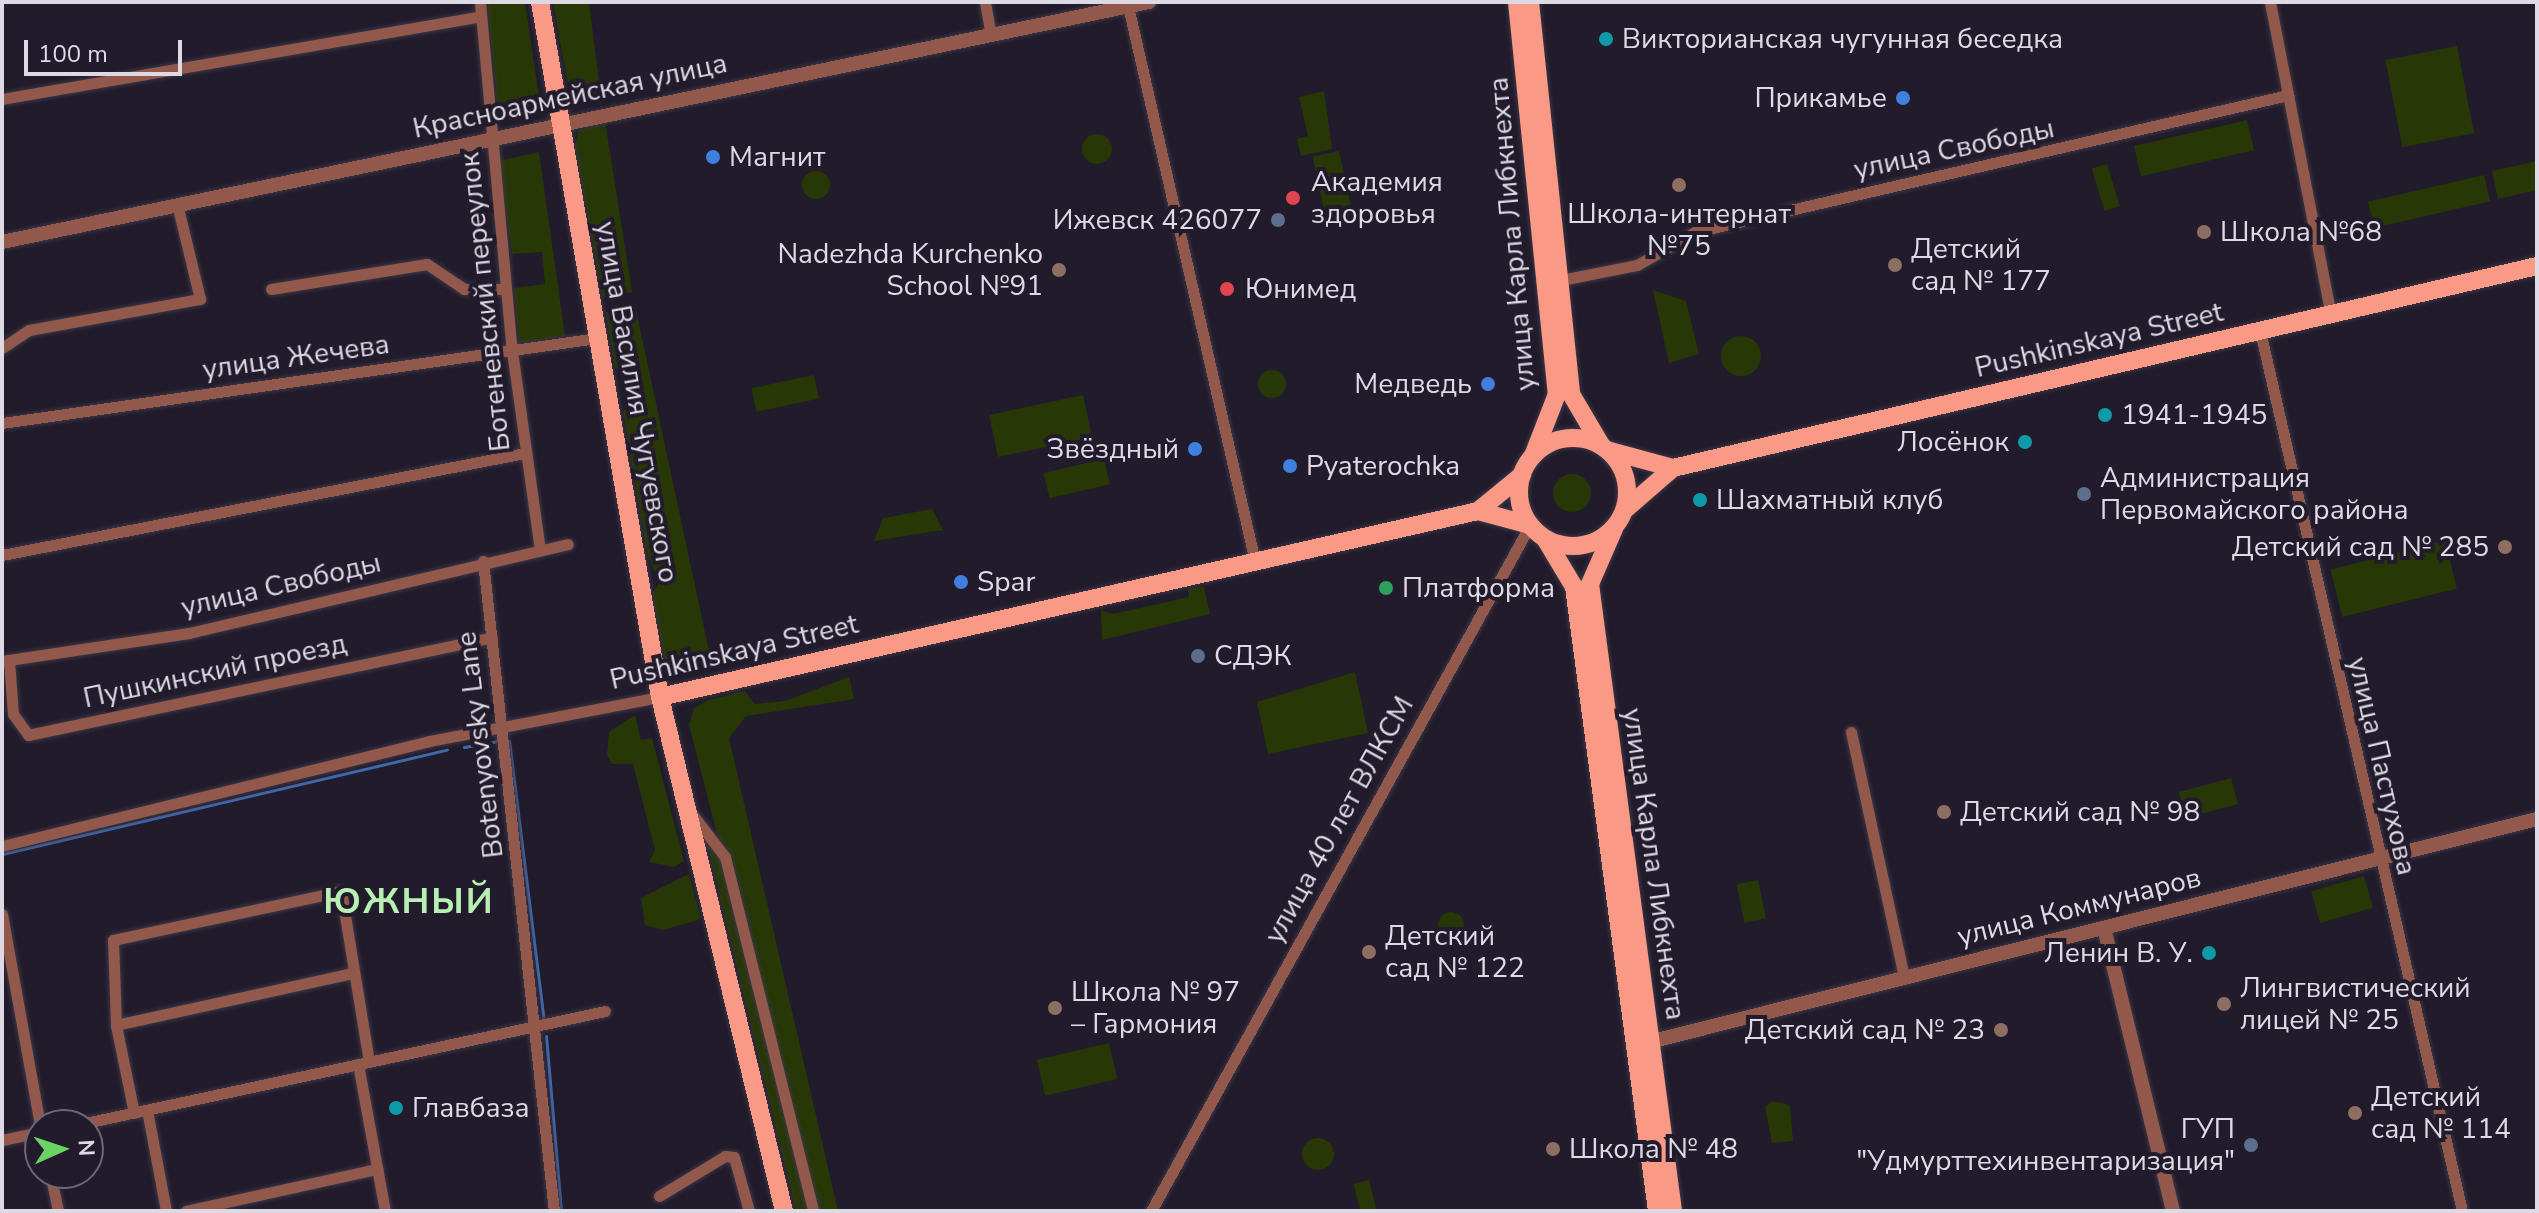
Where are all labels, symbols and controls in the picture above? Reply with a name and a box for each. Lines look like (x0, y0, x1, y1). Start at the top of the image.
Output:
place label: Викторианская чугунная беседка (1622, 22, 2063, 56)
scale bar (28, 24, 186, 74)
marker: Викторианская чугунная беседка (1597, 30, 1615, 48)
text: 100 m (38, 38, 108, 70)
street label: Красноармейская улица (410, 46, 730, 146)
street label: улица Карла Либкнехта (1482, 76, 1542, 392)
place label: Прикамье (1754, 81, 1887, 115)
marker: Прикамье (1894, 89, 1912, 107)
street label: улица Свободы (1851, 111, 2057, 187)
place label: Магнит (729, 140, 825, 174)
marker: Магнит (704, 148, 722, 166)
street label: Ботеневский переулок (453, 151, 517, 453)
place label: Академия здоровья (1311, 165, 1443, 231)
marker: Школа-интернат №75 (1670, 176, 1688, 194)
marker: Академия здоровья (1282, 187, 1304, 209)
place label: Школа-интернат №75 (1567, 197, 1791, 263)
place label: Ижевск 426077 (1053, 203, 1262, 237)
marker: Ижевск 426077 (1269, 211, 1287, 229)
place label: Школа №68 (2220, 215, 2382, 249)
street label: улица Василия Чугуевского (589, 219, 685, 585)
marker: Школа №68 (2195, 223, 2213, 241)
place label: Детский сад № 177 (1911, 232, 2051, 298)
place label: Nadezhda Kurchenko School №91 (777, 237, 1043, 303)
marker: Детский сад № 177 (1886, 256, 1904, 274)
marker: Nadezhda Kurchenko School №91 (1050, 261, 1068, 279)
place label: Юнимед (1245, 272, 1356, 306)
marker: Юнимед (1216, 278, 1238, 300)
street label: Pushkinskaya Street (1972, 295, 2226, 385)
street label: улица Жечева (200, 327, 392, 387)
place label: Медведь (1354, 367, 1472, 401)
marker: Медведь (1479, 375, 1497, 393)
place label: 1941-1945 (2121, 398, 2267, 432)
marker: 1941-1945 (2096, 406, 2114, 424)
place label: Лосёнок (1897, 425, 2009, 459)
place label: Звёздный (1047, 432, 1179, 466)
marker: Лосёнок (2016, 433, 2034, 451)
marker: Звёздный (1186, 440, 1204, 458)
place label: Pyaterochka (1306, 449, 1460, 483)
marker: Pyaterochka (1281, 457, 1299, 475)
place label: Администрация Первомайского района (2100, 461, 2408, 527)
place label: Шахматный клуб (1716, 483, 1943, 517)
marker: Администрация Первомайского района (2075, 485, 2093, 503)
marker: Шахматный клуб (1691, 491, 1709, 509)
place label: Детский сад № 285 (2232, 530, 2489, 564)
marker: Детский сад № 285 (2496, 538, 2514, 556)
street label: улица Свободы (178, 546, 384, 624)
place label: Spar (977, 565, 1035, 599)
place label: Платформа (1402, 571, 1555, 605)
marker: Spar (952, 573, 970, 591)
marker: Платформа (1377, 579, 1395, 597)
street label: Pushkinskaya Street (607, 607, 861, 697)
street label: Пушкинский проезд (80, 627, 350, 715)
street label: Botenyovsky Lane (449, 630, 511, 860)
place label: СДЭК (1214, 639, 1291, 673)
marker: СДЭК (1189, 647, 1207, 665)
street label: улица Пастухова (2341, 654, 2423, 878)
street label: улица 40 лет ВЛКСМ (1257, 691, 1421, 949)
street label: улица Карла Либкнехта (1615, 706, 1693, 1022)
place label: Детский сад № 98 (1960, 795, 2200, 829)
marker: Детский сад № 98 (1935, 803, 1953, 821)
street label: улица Коммунаров (1954, 860, 2204, 954)
district label: ЮЖНЫЙ (323, 880, 495, 924)
place label: Детский сад № 122 (1385, 919, 1525, 985)
place label: Ленин В. У. (2044, 936, 2193, 970)
marker: Детский сад № 122 (1360, 943, 1378, 961)
marker: Ленин В. У. (2200, 944, 2218, 962)
place label: Лингвистический лицей № 25 (2240, 971, 2471, 1037)
place label: Школа № 97 – Гармония (1071, 975, 1240, 1041)
marker: Лингвистический лицей № 25 (2215, 995, 2233, 1013)
marker: Школа № 97 – Гармония (1046, 999, 1064, 1017)
place label: Детский сад № 23 (1745, 1013, 1985, 1047)
marker: Детский сад № 23 (1992, 1021, 2010, 1039)
place label: Детский сад № 114 (2371, 1080, 2511, 1146)
place label: Главбаза (412, 1091, 530, 1125)
marker: Главбаза (387, 1099, 405, 1117)
marker: Детский сад № 114 (2346, 1104, 2364, 1122)
north arrow (24, 1109, 104, 1189)
place label: ГУП "Удмурттехинвентаризация" (1856, 1112, 2235, 1178)
place label: Школа № 48 (1569, 1132, 1738, 1166)
marker: ГУП "Удмурттехинвентаризация" (2242, 1136, 2260, 1154)
text: N (71, 1139, 101, 1157)
marker: Школа № 48 (1544, 1140, 1562, 1158)

